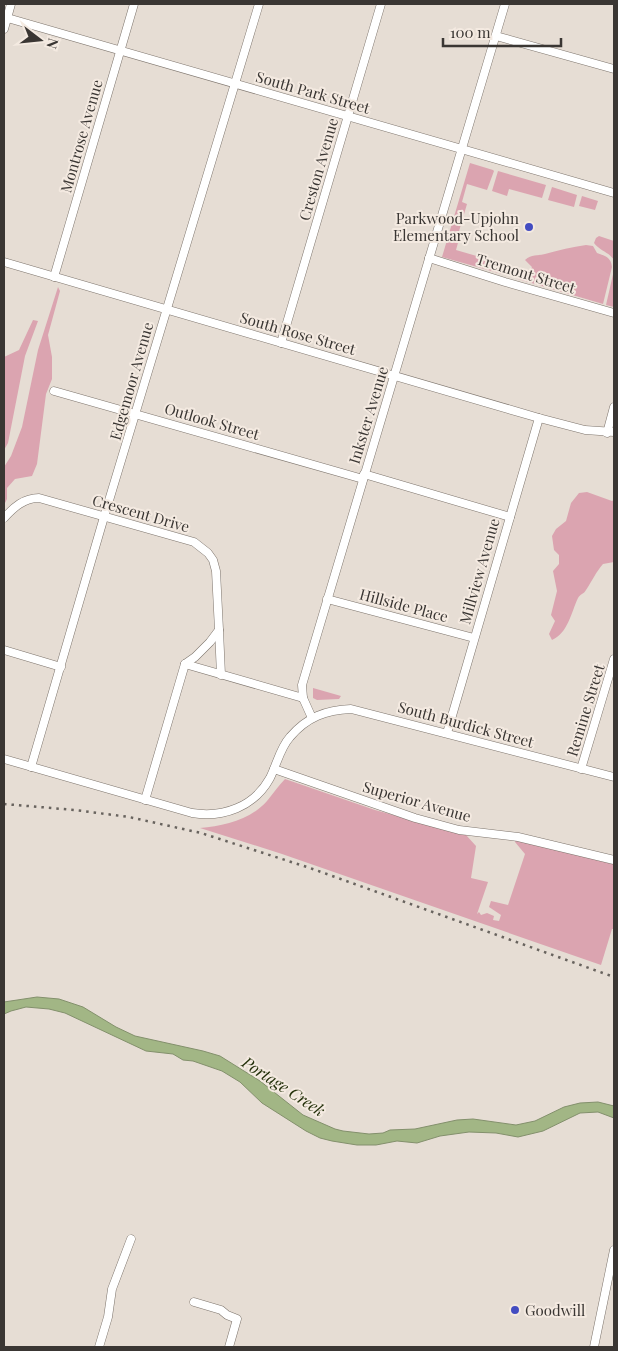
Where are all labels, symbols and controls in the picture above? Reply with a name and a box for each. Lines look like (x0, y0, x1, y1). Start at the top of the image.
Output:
north arrow (15, 15, 65, 65)
scale bar (443, 15, 560, 47)
text: 100 m (450, 22, 491, 42)
text: N (42, 36, 64, 51)
street label: South Park Street (254, 66, 373, 118)
street label: Montrose Avenue (55, 77, 107, 195)
street label: Creston Avenue (294, 115, 342, 223)
place label: Parkwood-Upjohn Elementary School (393, 208, 519, 245)
marker: Parkwood-Upjohn Elementary School (523, 221, 535, 233)
street label: Tremont Street (474, 248, 579, 298)
street label: South Rose Street (238, 307, 359, 359)
street label: Edgemoor Avenue (105, 320, 157, 442)
street label: Inkster Avenue (344, 364, 392, 466)
street label: Outlook Street (162, 398, 262, 444)
street label: Crescent Drive (90, 490, 192, 536)
street label: Millview Avenue (454, 516, 504, 626)
street label: Hillside Place (358, 584, 450, 626)
street label: Remine Street (561, 661, 609, 759)
street label: South Burdick Street (396, 696, 537, 752)
street label: Superior Avenue (361, 776, 473, 826)
water label: Portage Creek (238, 1051, 330, 1121)
place label: Goodwill (525, 1300, 585, 1320)
marker: Goodwill (509, 1304, 521, 1316)

